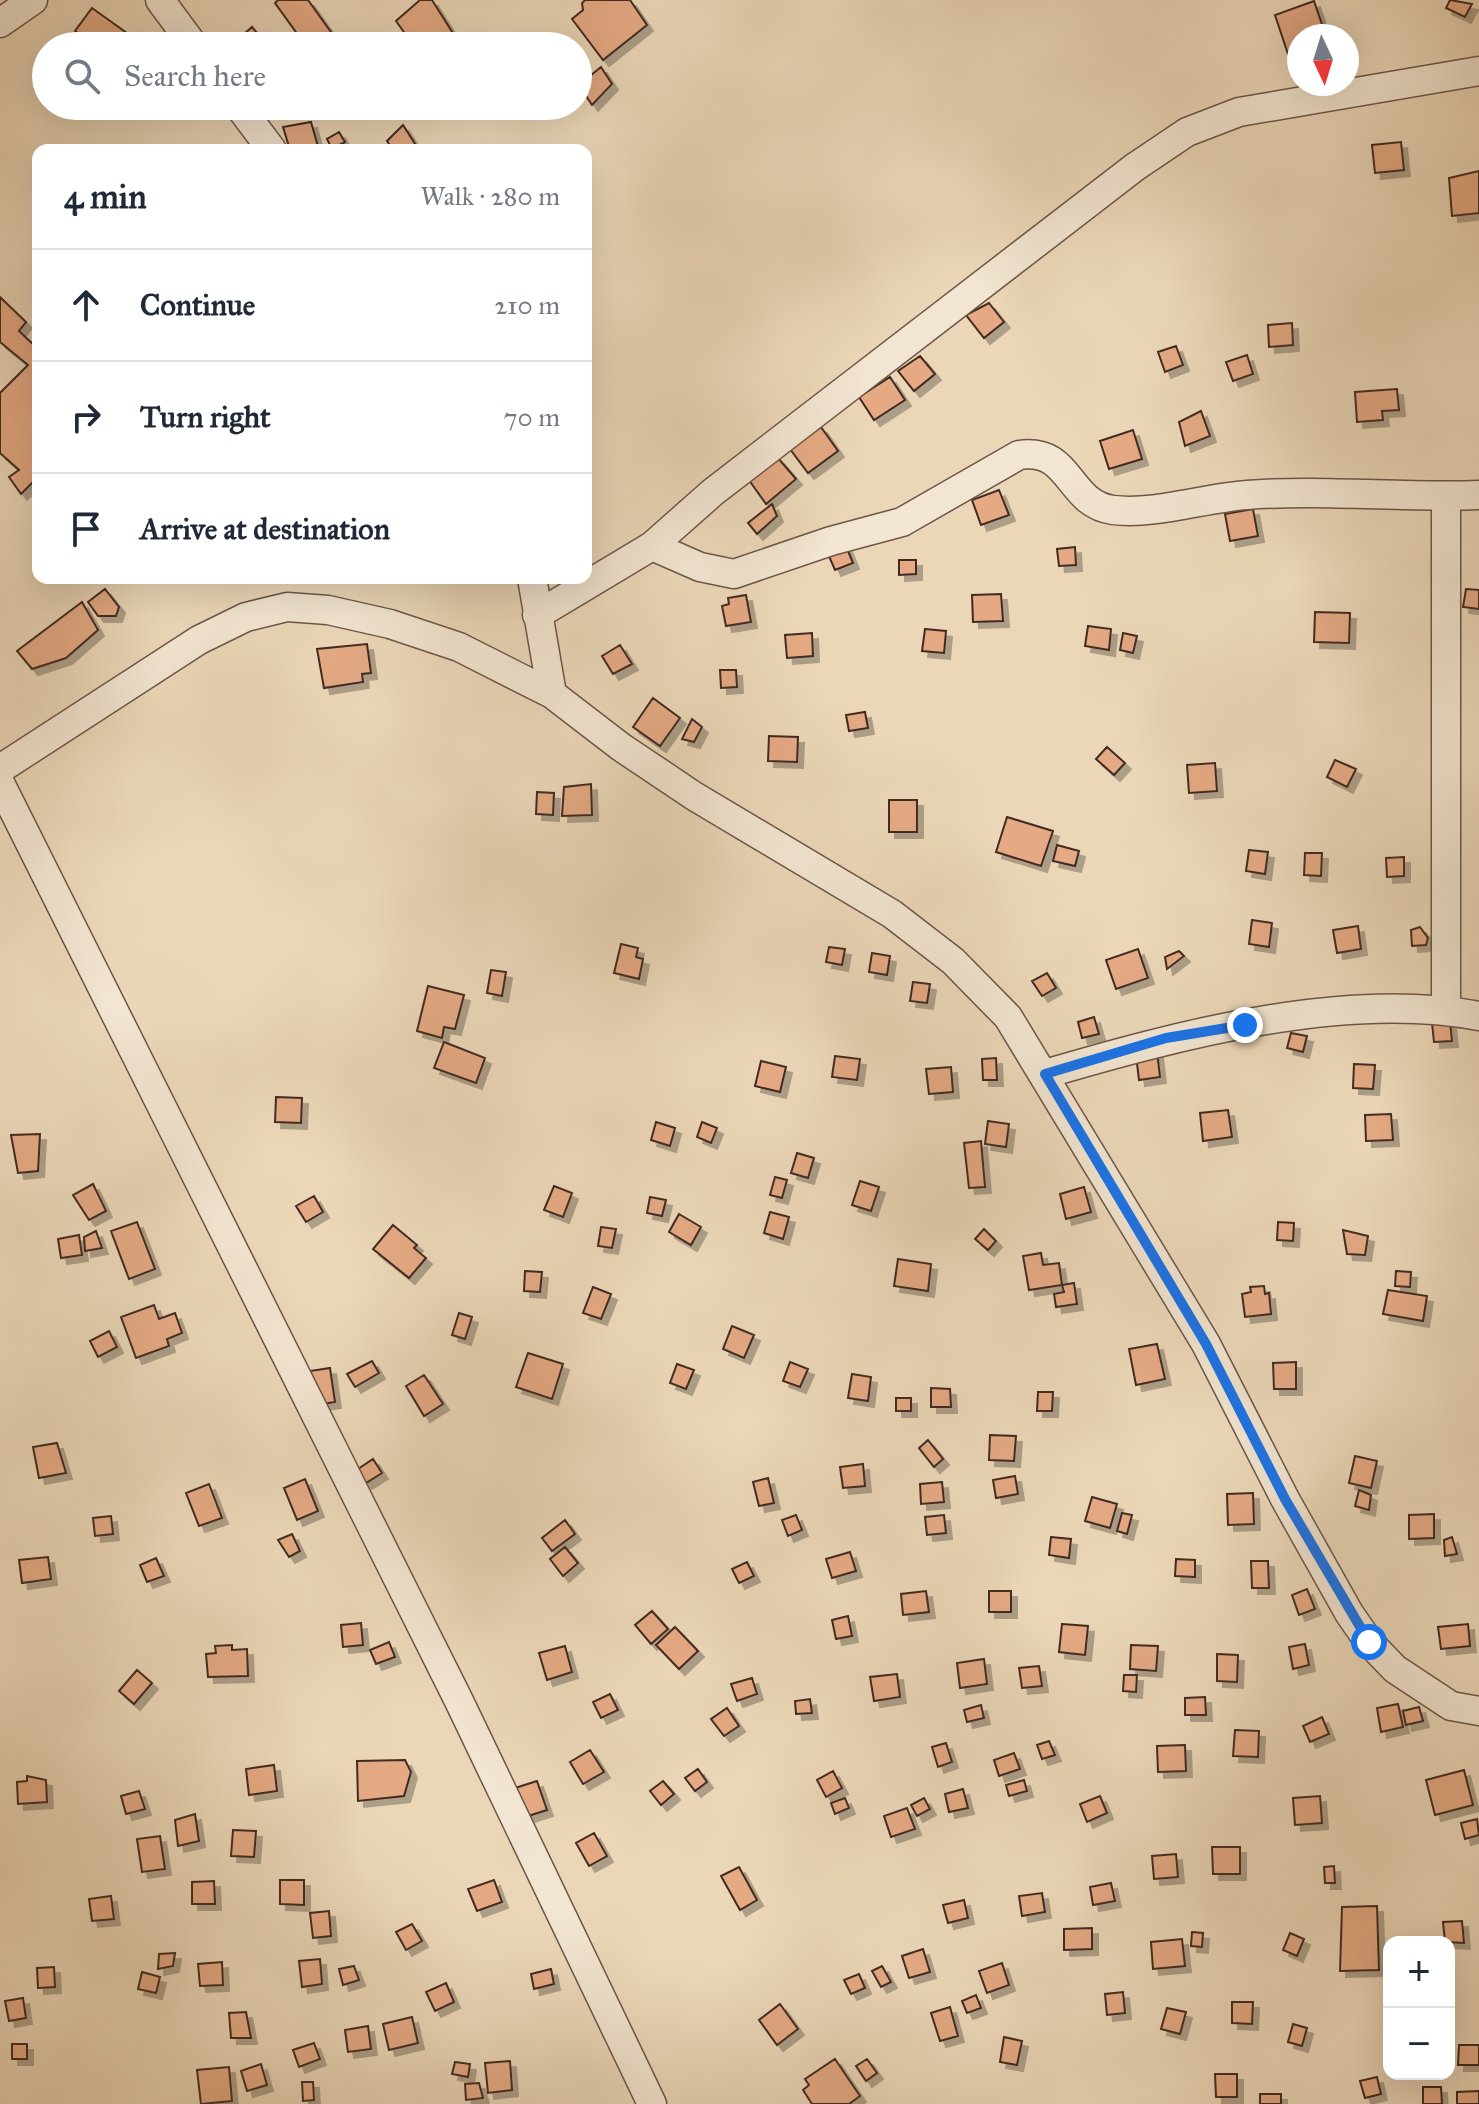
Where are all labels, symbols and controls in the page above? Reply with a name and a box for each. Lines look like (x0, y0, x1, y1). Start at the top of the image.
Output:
north arrow (1287, 24, 1359, 96)
search box (32, 32, 592, 120)
icon: search (60, 54, 104, 98)
text: Search here (124, 58, 266, 94)
text: 4 min (64, 176, 147, 217)
text: Walk · 280 m (420, 180, 560, 212)
icon: ahead (64, 283, 108, 327)
text: Continue (140, 287, 255, 323)
text: 210 m (494, 289, 560, 321)
icon: right (64, 395, 108, 439)
text: Turn right (140, 399, 271, 435)
text: 70 m (504, 401, 560, 433)
icon: arrive (64, 507, 108, 551)
text: Arrive at destination (140, 511, 390, 547)
route end (1227, 1007, 1263, 1043)
route start (1351, 1624, 1387, 1660)
map controls (1383, 1936, 1455, 2080)
button: + (1383, 1936, 1455, 2008)
button: − (1383, 2008, 1455, 2080)

